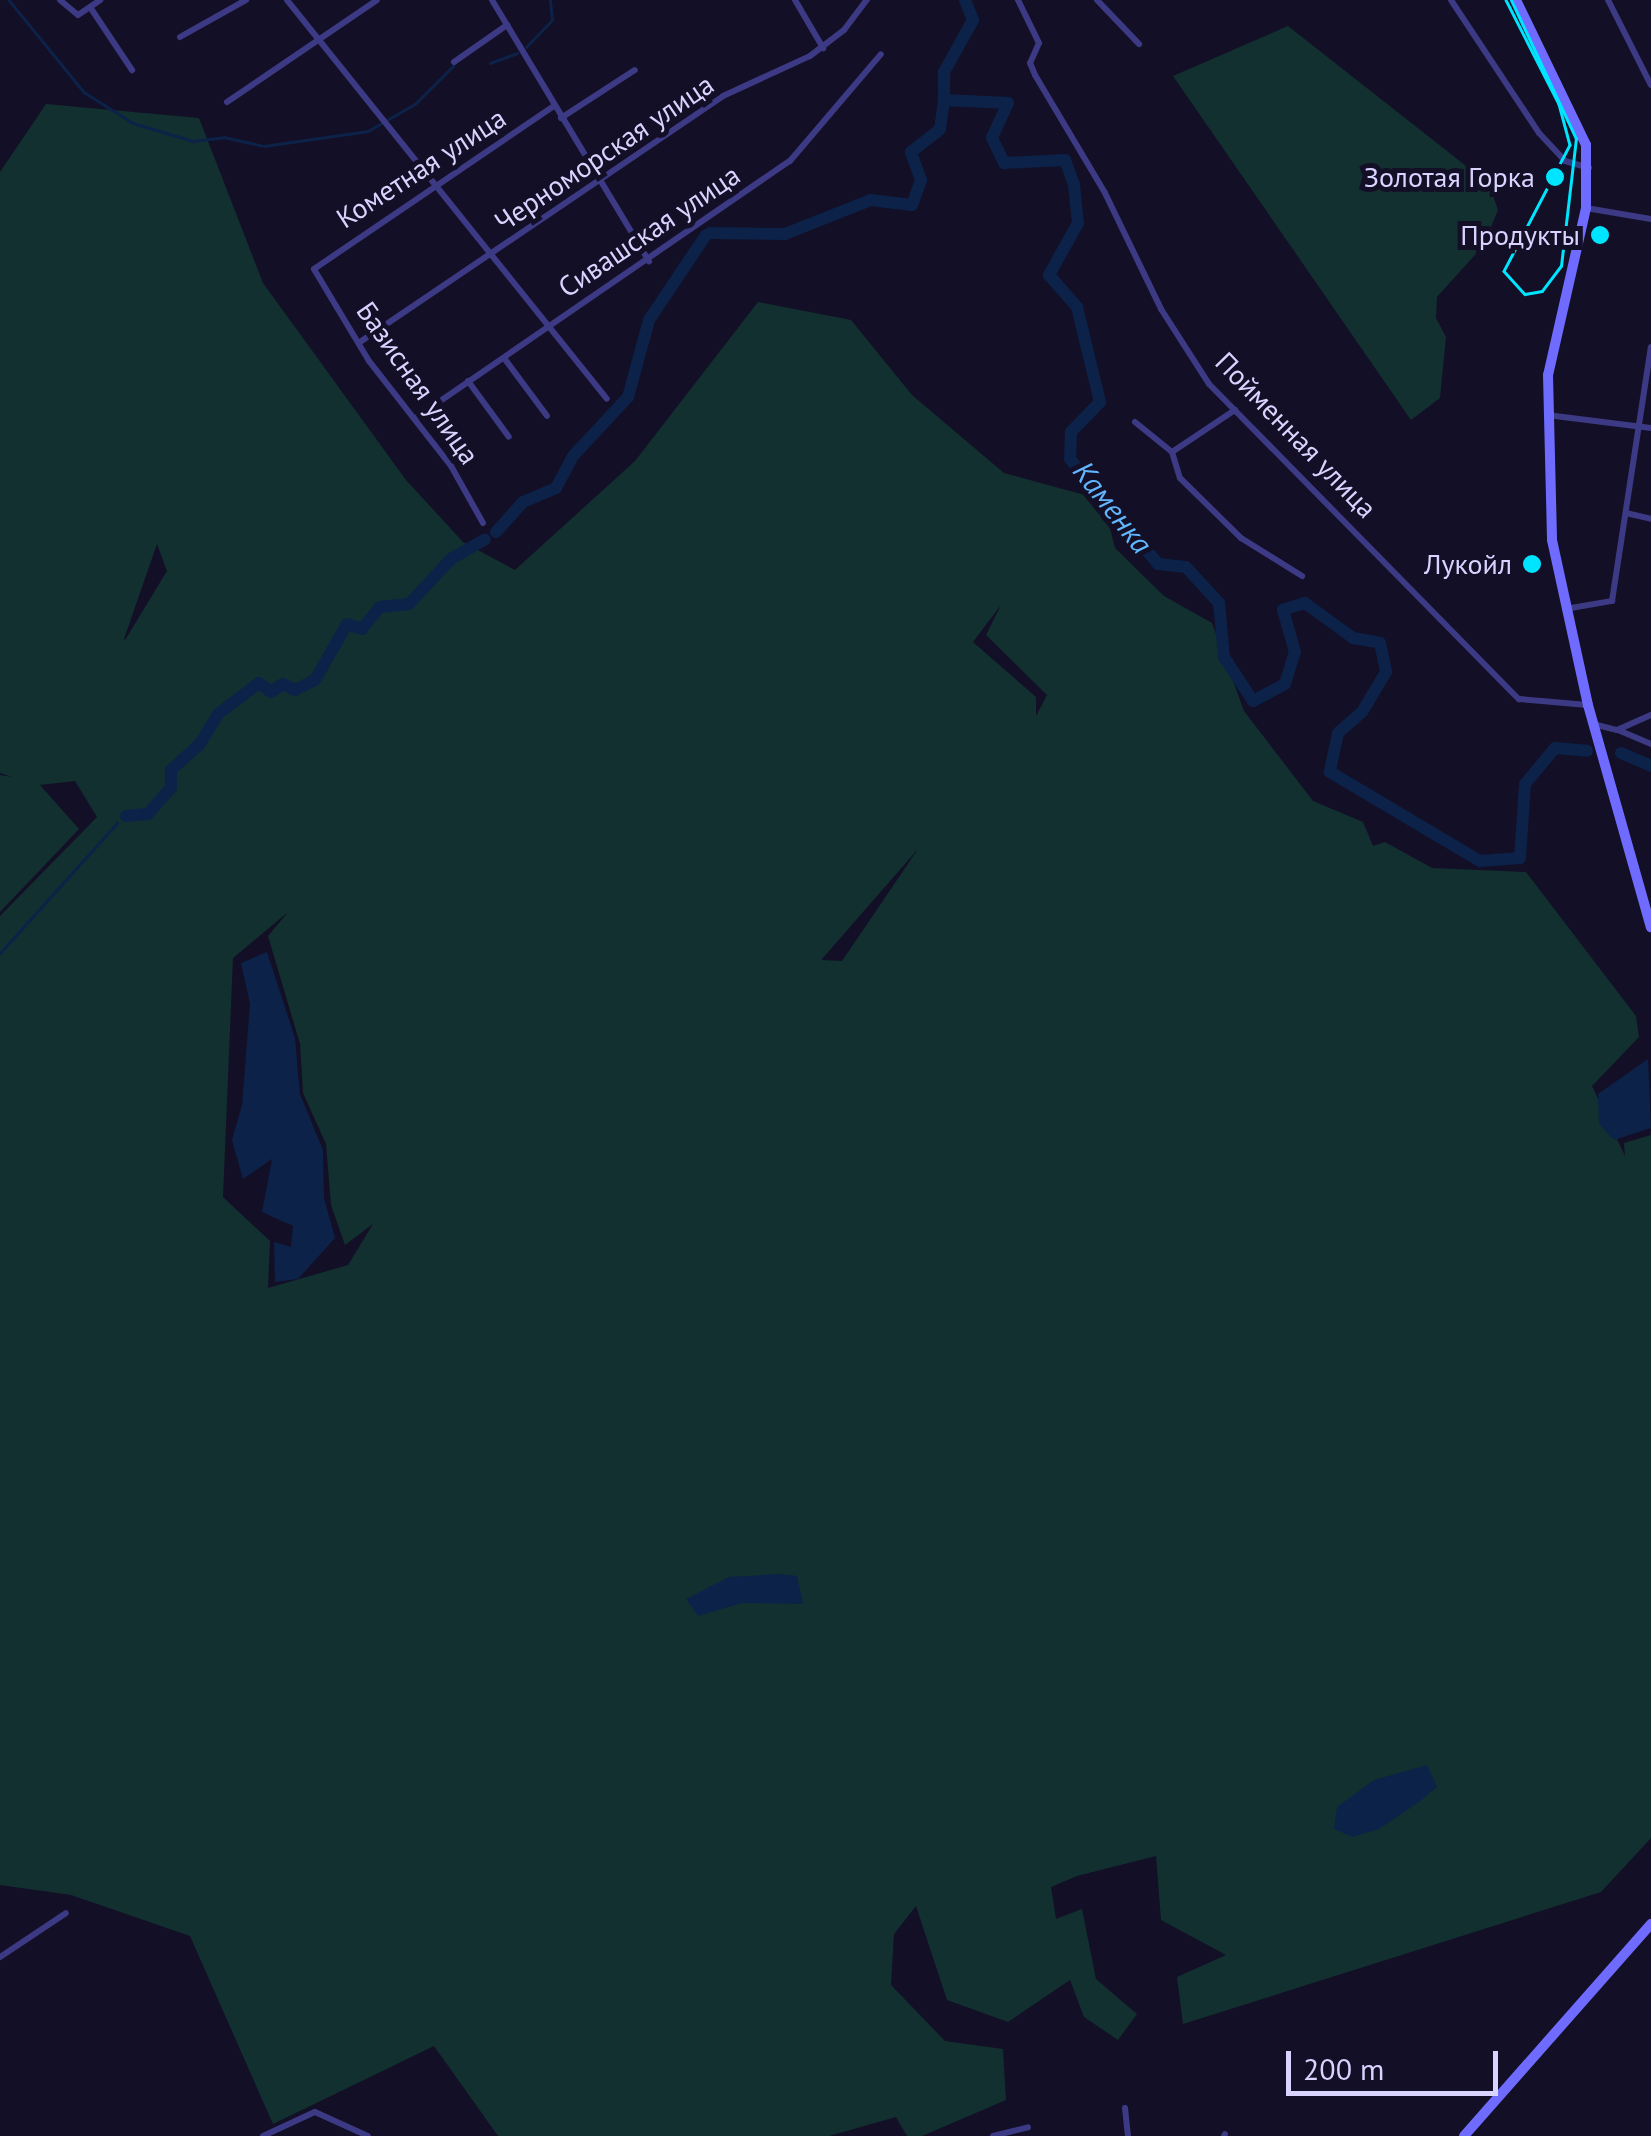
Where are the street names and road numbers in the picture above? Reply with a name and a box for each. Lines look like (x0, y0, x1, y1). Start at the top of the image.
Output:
street label: Черноморская улица (488, 67, 720, 239)
street label: Кометная улица (330, 101, 512, 235)
street label: Сивашская улица (552, 158, 746, 304)
street label: Базисная улица (350, 295, 486, 471)
street label: Пойменная улица (1208, 345, 1384, 525)

